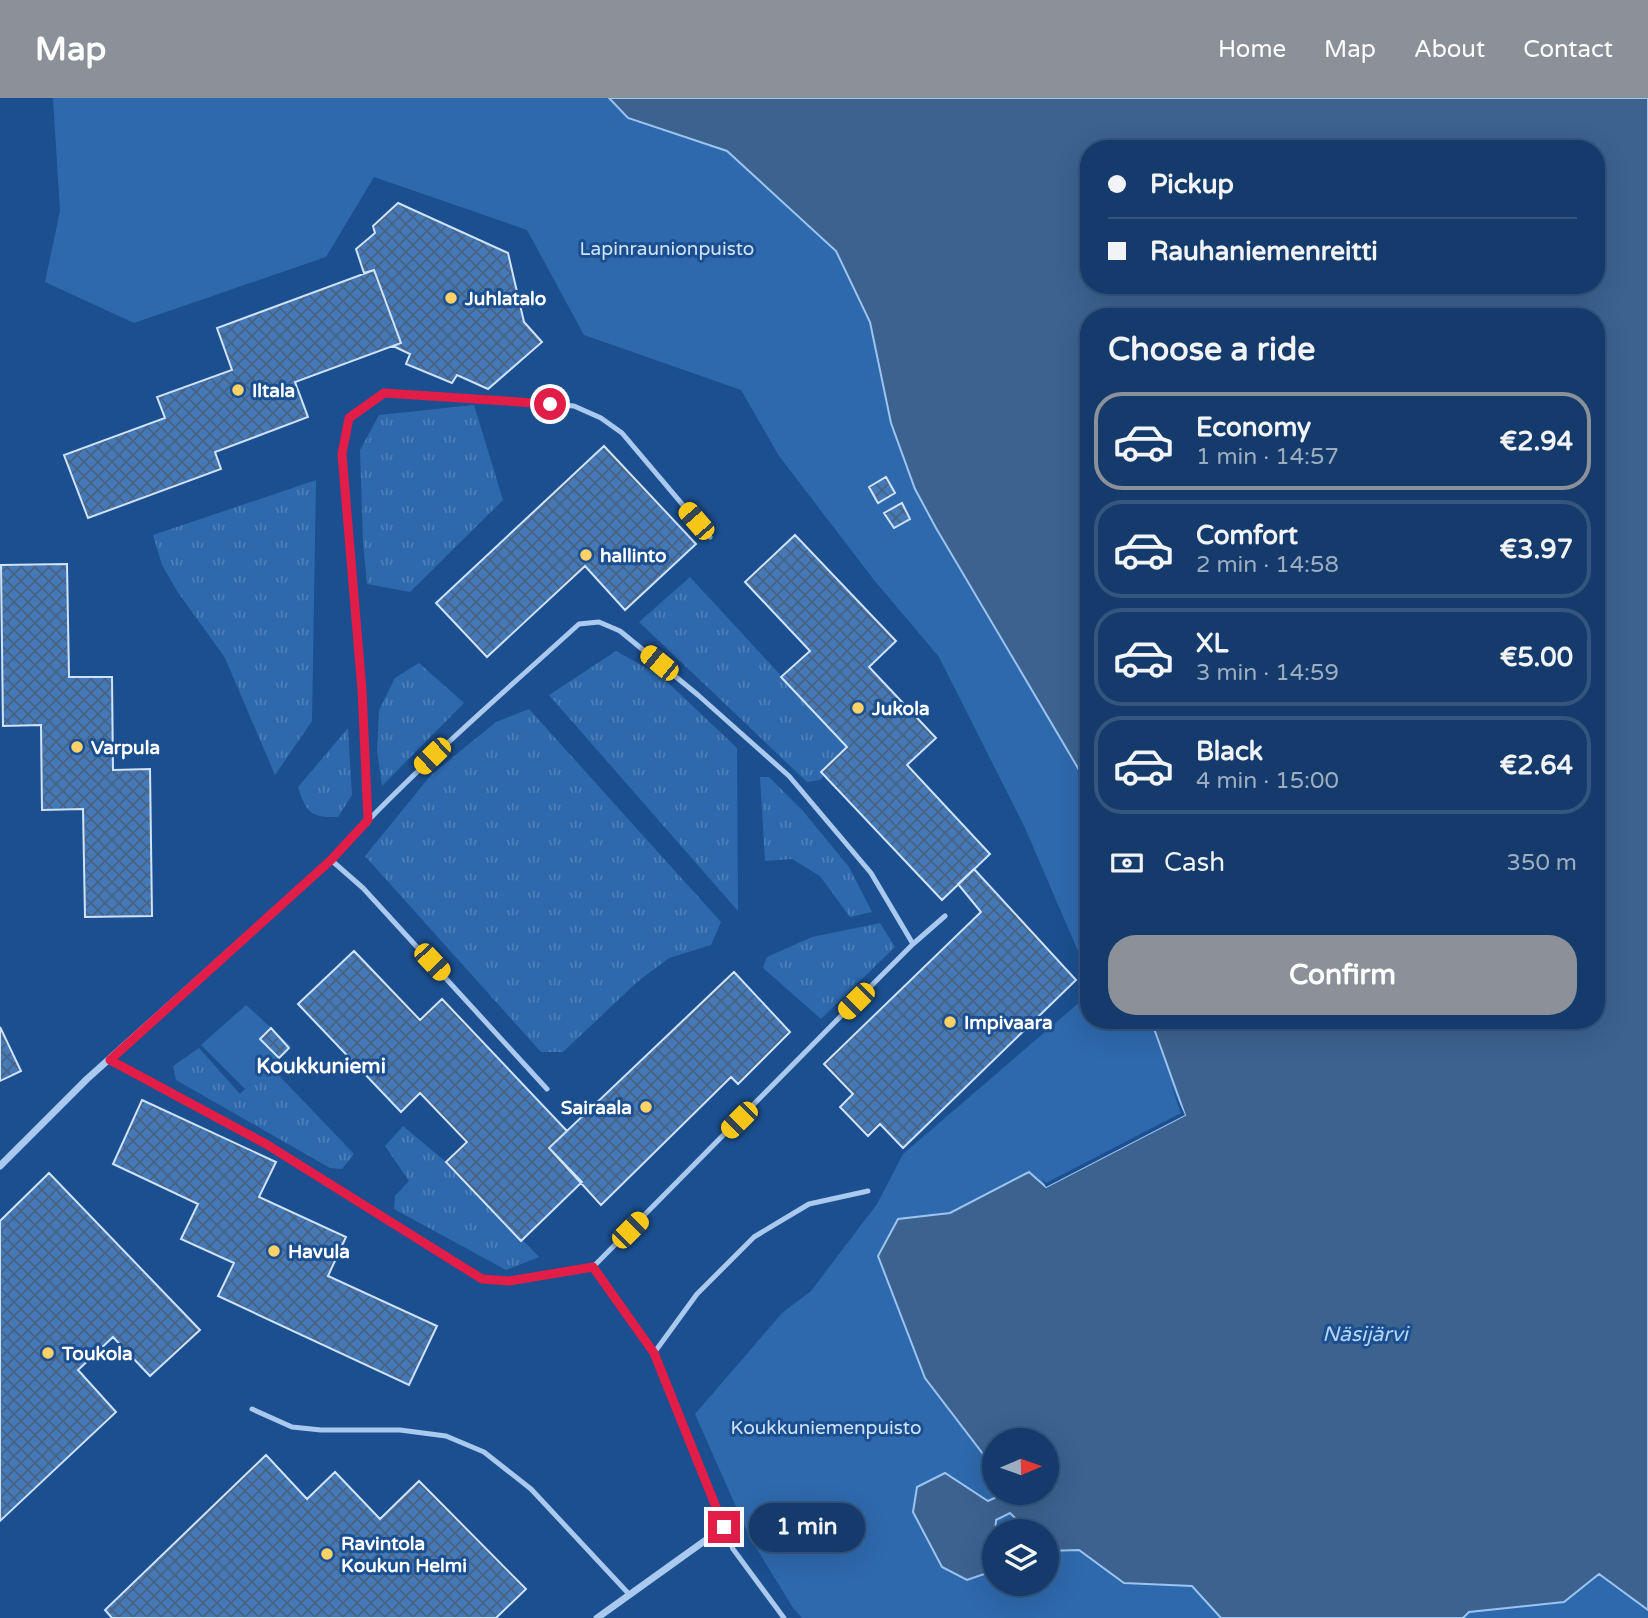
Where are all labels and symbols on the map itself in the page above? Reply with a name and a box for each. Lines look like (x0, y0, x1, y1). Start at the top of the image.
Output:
park label: Lapinraunionpuisto (580, 238, 754, 260)
place label: Juhlatalo (464, 288, 546, 310)
marker: Juhlatalo (443, 290, 459, 306)
place label: Iltala (252, 380, 295, 402)
marker: Iltala (230, 382, 246, 398)
route start (534, 388, 566, 420)
car (675, 498, 718, 544)
place label: hallinto (600, 545, 666, 567)
marker: hallinto (578, 547, 594, 563)
car (637, 642, 682, 684)
place label: Jukola (871, 698, 930, 720)
marker: Jukola (850, 700, 866, 716)
car (410, 734, 455, 778)
place label: Varpula (91, 737, 160, 760)
marker: Varpula (69, 739, 85, 755)
car (410, 939, 455, 985)
car (834, 979, 879, 1023)
place label: Impivaara (964, 1012, 1053, 1035)
marker: Impivaara (942, 1014, 958, 1030)
district label: Koukkuniemi (256, 1054, 386, 1079)
place label: Sairaala (561, 1097, 632, 1119)
car (717, 1098, 762, 1142)
marker: Sairaala (638, 1099, 654, 1115)
car (608, 1208, 653, 1252)
place label: Havula (288, 1241, 350, 1263)
marker: Havula (266, 1243, 282, 1259)
water label: Näsijärvi (1322, 1322, 1411, 1347)
place label: Toukola (61, 1343, 133, 1365)
marker: Toukola (40, 1345, 56, 1361)
park label: Koukkuniemenpuisto (731, 1417, 921, 1439)
north arrow (982, 1428, 1059, 1505)
callout: 1 min (748, 1502, 864, 1552)
route end (708, 1511, 740, 1543)
place label: Ravintola Koukun Helmi (341, 1533, 467, 1577)
marker: Ravintola Koukun Helmi (319, 1546, 335, 1562)

